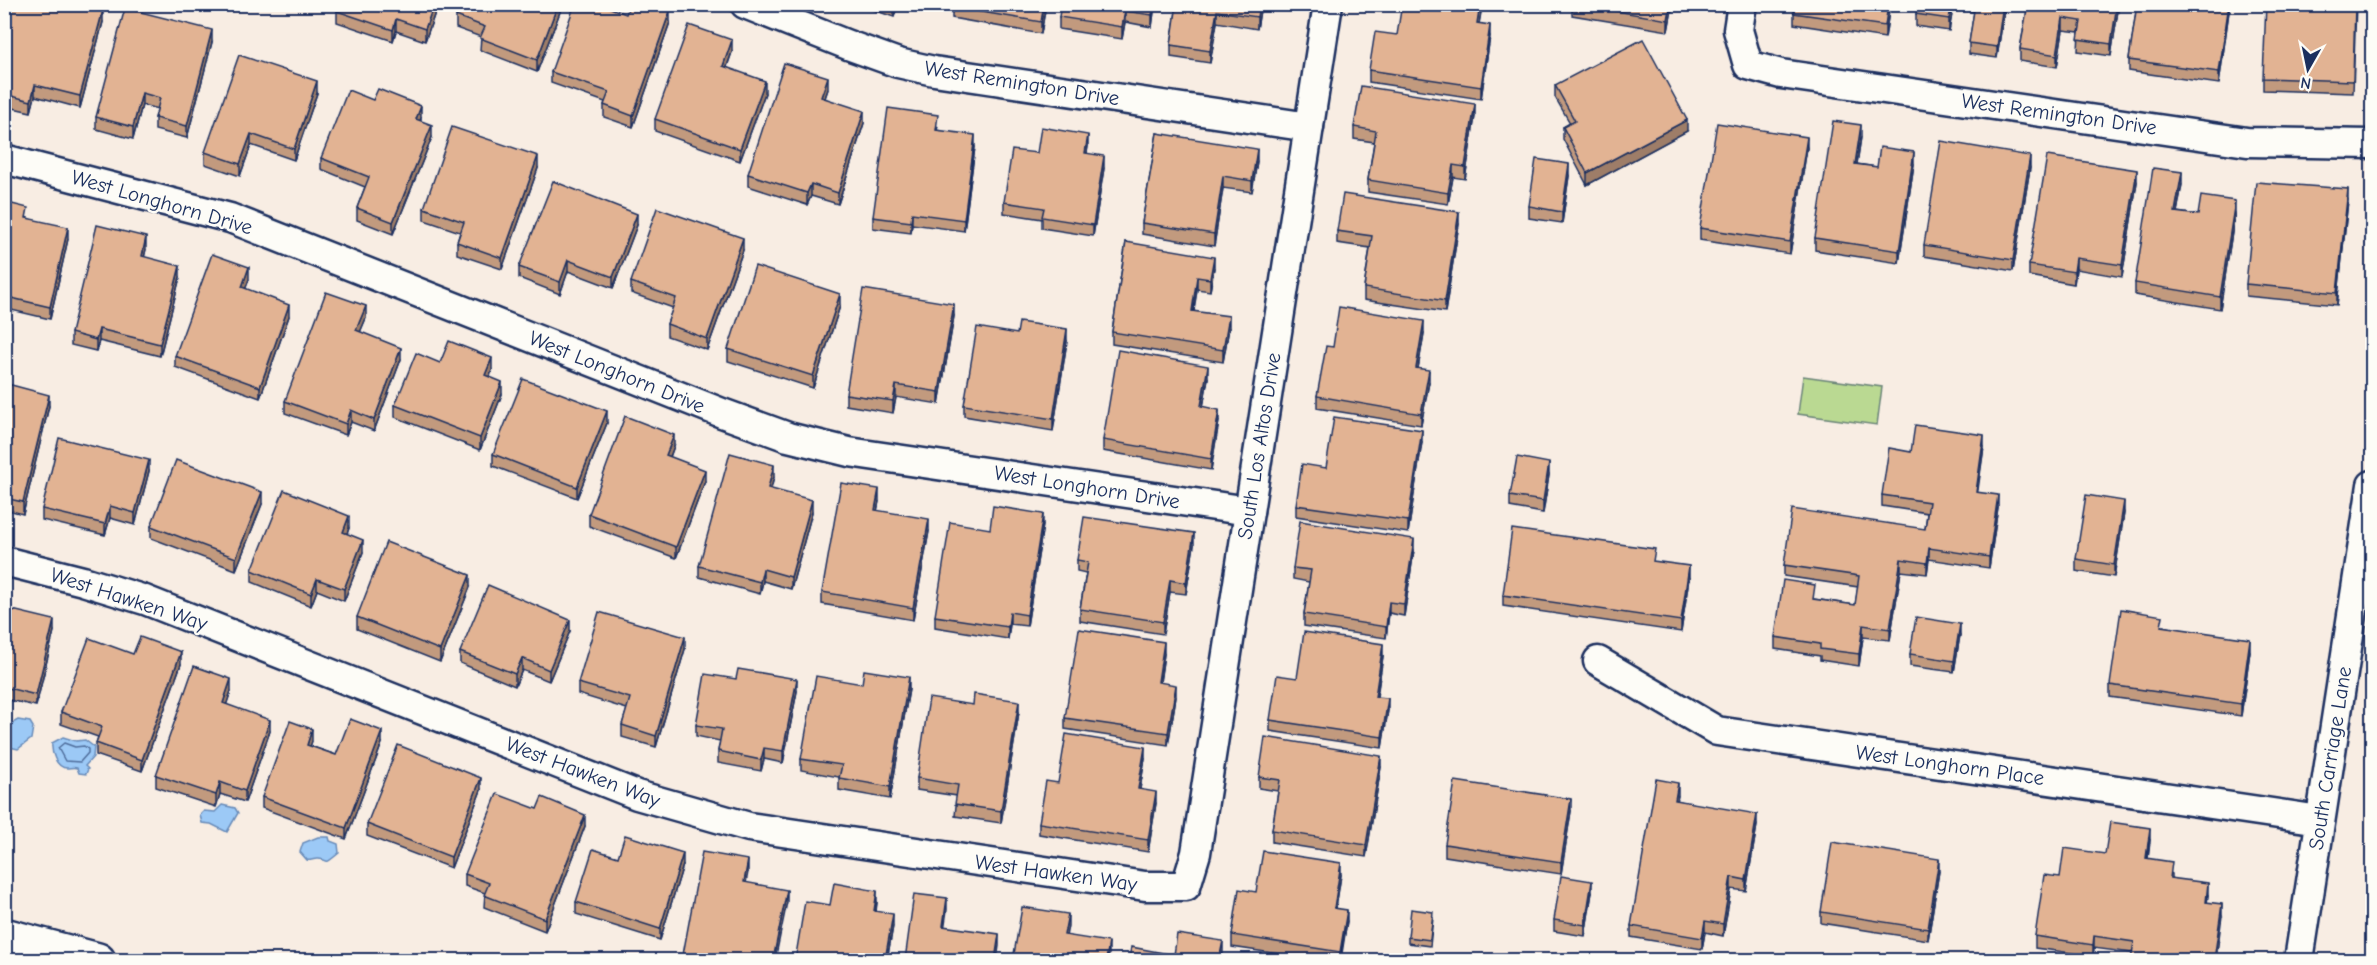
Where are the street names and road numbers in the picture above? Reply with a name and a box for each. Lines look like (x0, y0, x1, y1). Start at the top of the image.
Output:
street label: West Remington Drive (923, 56, 1121, 110)
street label: West Remington Drive (1960, 88, 2158, 140)
street label: West Longhorn Drive (69, 165, 255, 239)
street label: West Longhorn Drive (526, 326, 708, 418)
street label: South Los Altos Drive (1232, 351, 1286, 541)
street label: West Longhorn Drive (992, 460, 1182, 514)
street label: West Hawken Way (48, 562, 211, 636)
street label: South Carriage Lane (2304, 665, 2356, 851)
street label: West Hawken Way (502, 731, 664, 813)
street label: West Longhorn Place (1854, 740, 2046, 790)
street label: West Hawken Way (973, 850, 1139, 896)

